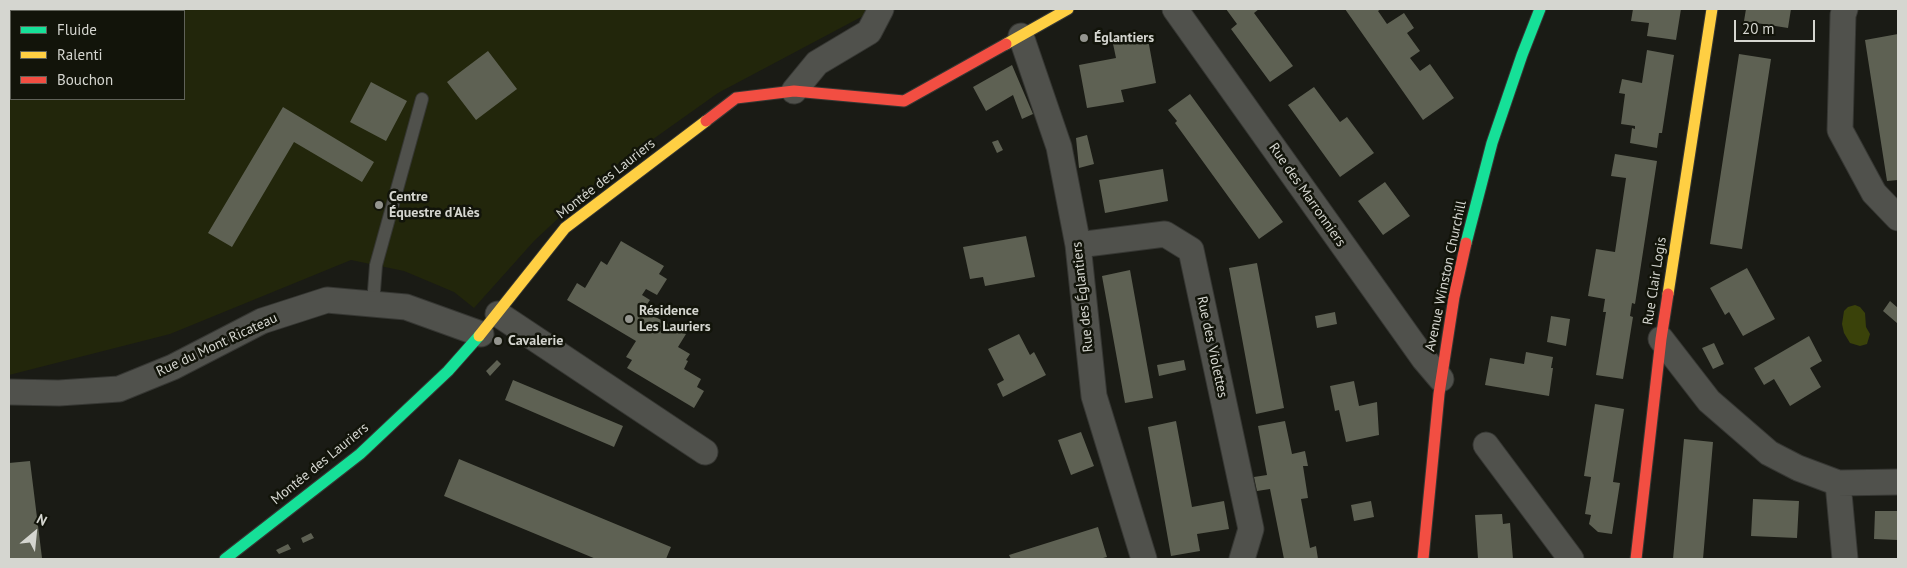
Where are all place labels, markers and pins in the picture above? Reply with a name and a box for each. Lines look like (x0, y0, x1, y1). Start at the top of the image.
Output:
place label: Églantiers (1094, 30, 1154, 46)
marker: Églantiers (1078, 32, 1090, 44)
place label: Centre Équestre d'Alès (389, 189, 480, 222)
marker: Centre Équestre d'Alès (373, 199, 385, 211)
place label: Résidence Les Lauriers (639, 303, 711, 336)
marker: Résidence Les Lauriers (623, 313, 635, 325)
place label: Cavalerie (508, 333, 563, 349)
marker: Cavalerie (492, 335, 504, 347)

